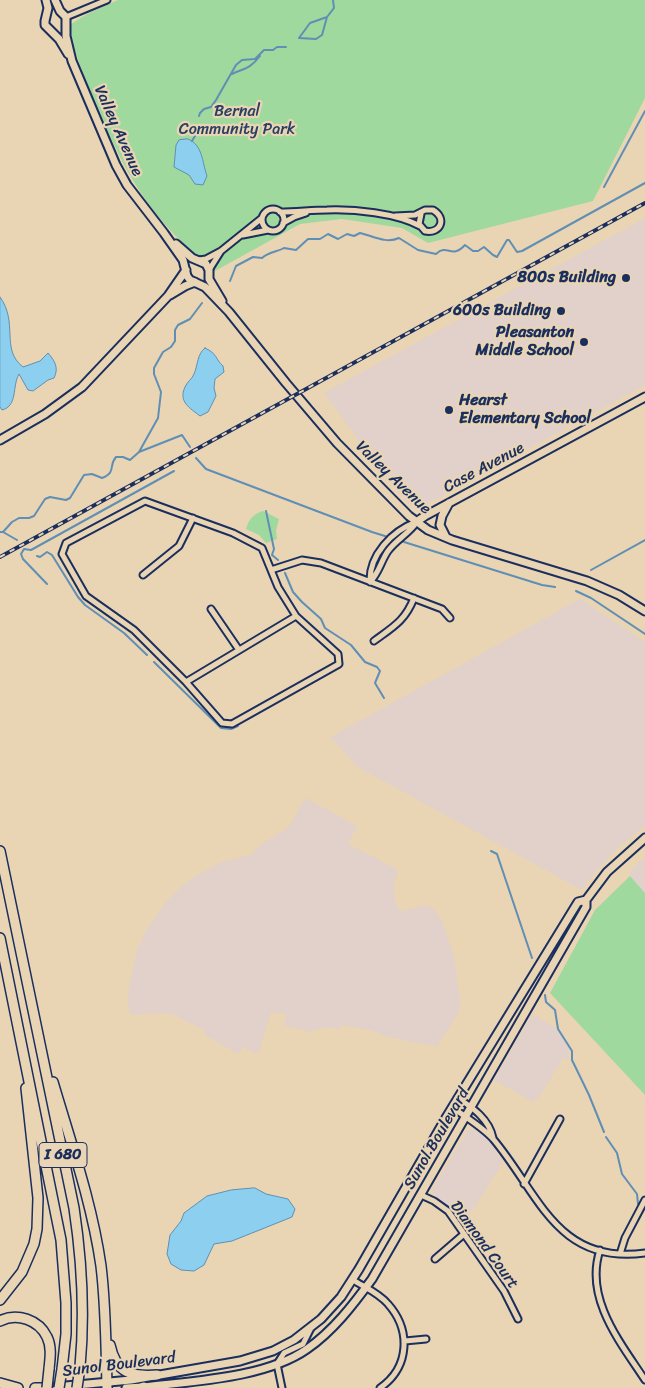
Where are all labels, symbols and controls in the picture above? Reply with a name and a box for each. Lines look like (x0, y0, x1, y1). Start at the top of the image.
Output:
street label: Valley Avenue (89, 83, 147, 179)
park label: Bernal Community Park (179, 102, 295, 140)
place label: 800s Building (517, 268, 616, 288)
marker: 800s Building (620, 272, 632, 284)
place label: 600s Building (453, 301, 551, 321)
marker: 600s Building (555, 305, 567, 317)
place label: Pleasanton Middle School (475, 323, 574, 361)
marker: Pleasanton Middle School (578, 336, 590, 348)
place label: Hearst Elementary School (459, 391, 591, 429)
marker: Hearst Elementary School (443, 404, 455, 416)
street label: Valley Avenue (351, 437, 435, 519)
street label: Case Avenue (440, 439, 528, 497)
street label: Sunol Boulevard (400, 1085, 474, 1193)
road number: I 680 (39, 1142, 87, 1168)
street label: Diamond Court (446, 1197, 522, 1293)
street label: Sunol Boulevard (61, 1349, 177, 1381)

